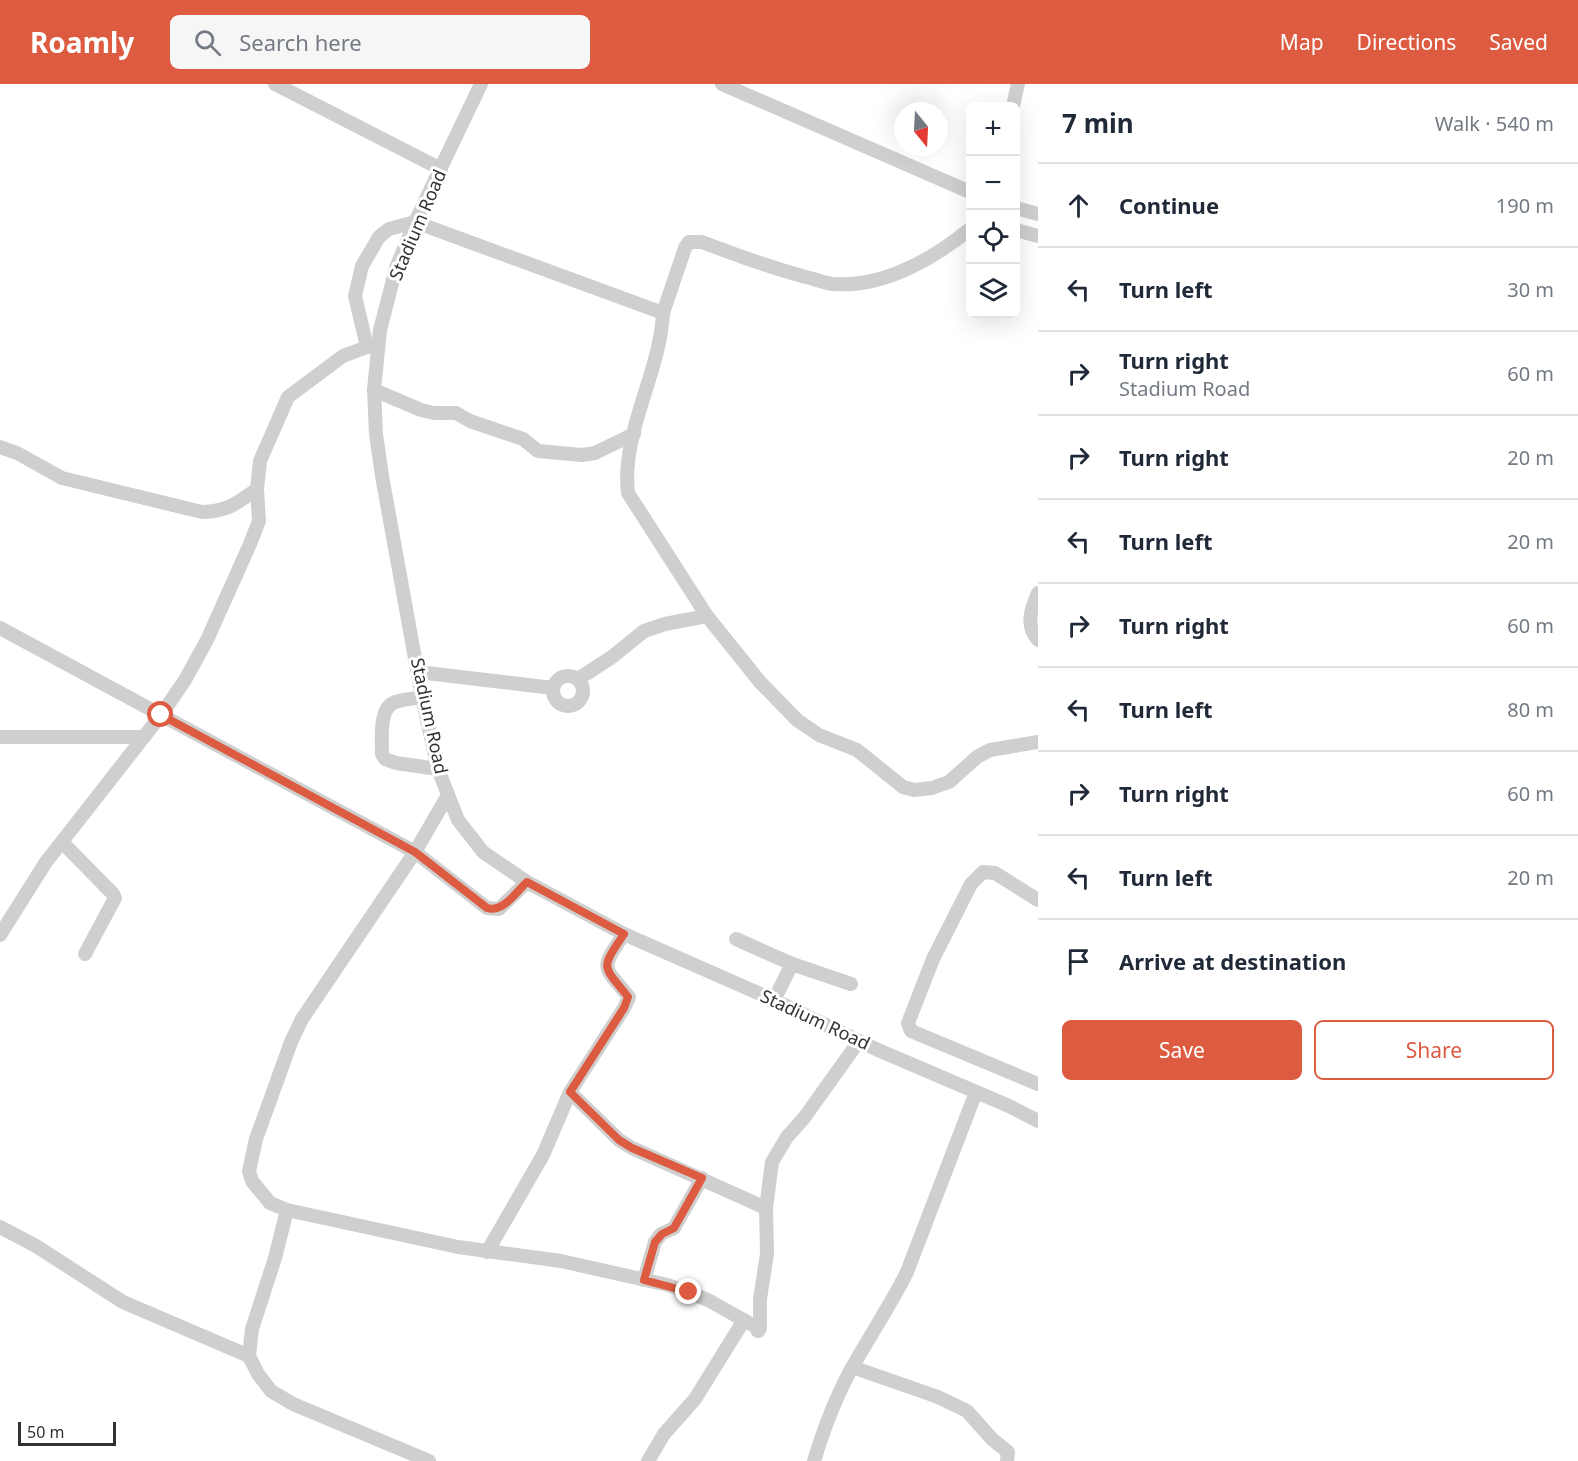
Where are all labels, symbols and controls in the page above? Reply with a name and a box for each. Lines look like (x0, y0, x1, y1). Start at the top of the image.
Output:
search box (170, 15, 590, 69)
text: Roamly (30, 23, 134, 61)
icon: search (191, 26, 224, 59)
text: Search here (239, 27, 362, 57)
text: Map (1280, 28, 1324, 56)
text: Directions (1357, 28, 1456, 56)
text: Saved (1489, 28, 1548, 56)
north arrow (894, 102, 948, 156)
map controls (966, 102, 1020, 318)
button: + (966, 102, 1020, 156)
text: 7 min (1062, 105, 1134, 141)
text: Walk · 540 m (1435, 110, 1554, 137)
button: − (966, 156, 1020, 210)
street label: Stadium Road (383, 166, 451, 284)
icon: ahead (1062, 189, 1095, 222)
text: Continue (1119, 190, 1219, 220)
text: 190 m (1496, 192, 1554, 219)
button: locate (966, 210, 1020, 264)
button: layers (966, 264, 1020, 318)
icon: left (1062, 273, 1095, 306)
text: Turn left (1119, 274, 1213, 304)
text: 30 m (1507, 276, 1554, 303)
text: Turn right (1119, 345, 1229, 375)
icon: right (1062, 357, 1095, 390)
text: 60 m (1507, 360, 1554, 387)
text: Stadium Road (1119, 375, 1250, 402)
icon: right (1062, 441, 1095, 474)
text: Turn right (1119, 442, 1229, 472)
text: 20 m (1507, 444, 1554, 471)
icon: left (1062, 525, 1095, 558)
text: Turn left (1119, 526, 1213, 556)
text: 20 m (1507, 528, 1554, 555)
icon: right (1062, 609, 1095, 642)
text: Turn right (1119, 610, 1229, 640)
text: 60 m (1507, 612, 1554, 639)
street label: Stadium Road (406, 656, 454, 776)
icon: left (1062, 693, 1095, 726)
text: Turn left (1119, 694, 1213, 724)
text: 80 m (1507, 696, 1554, 723)
route start (147, 701, 173, 727)
icon: right (1062, 777, 1095, 810)
text: Turn right (1119, 778, 1229, 808)
text: 60 m (1507, 780, 1554, 807)
icon: left (1062, 861, 1095, 894)
text: Turn left (1119, 862, 1213, 892)
text: 20 m (1507, 864, 1554, 891)
icon: arrive (1062, 945, 1095, 978)
text: Arrive at destination (1119, 946, 1346, 976)
street label: Stadium Road (757, 983, 874, 1055)
button: Save (1062, 1020, 1302, 1080)
button: Share (1314, 1020, 1554, 1080)
route end (675, 1278, 701, 1304)
scale bar (18, 1419, 116, 1446)
text: 50 m (27, 1421, 64, 1443)

